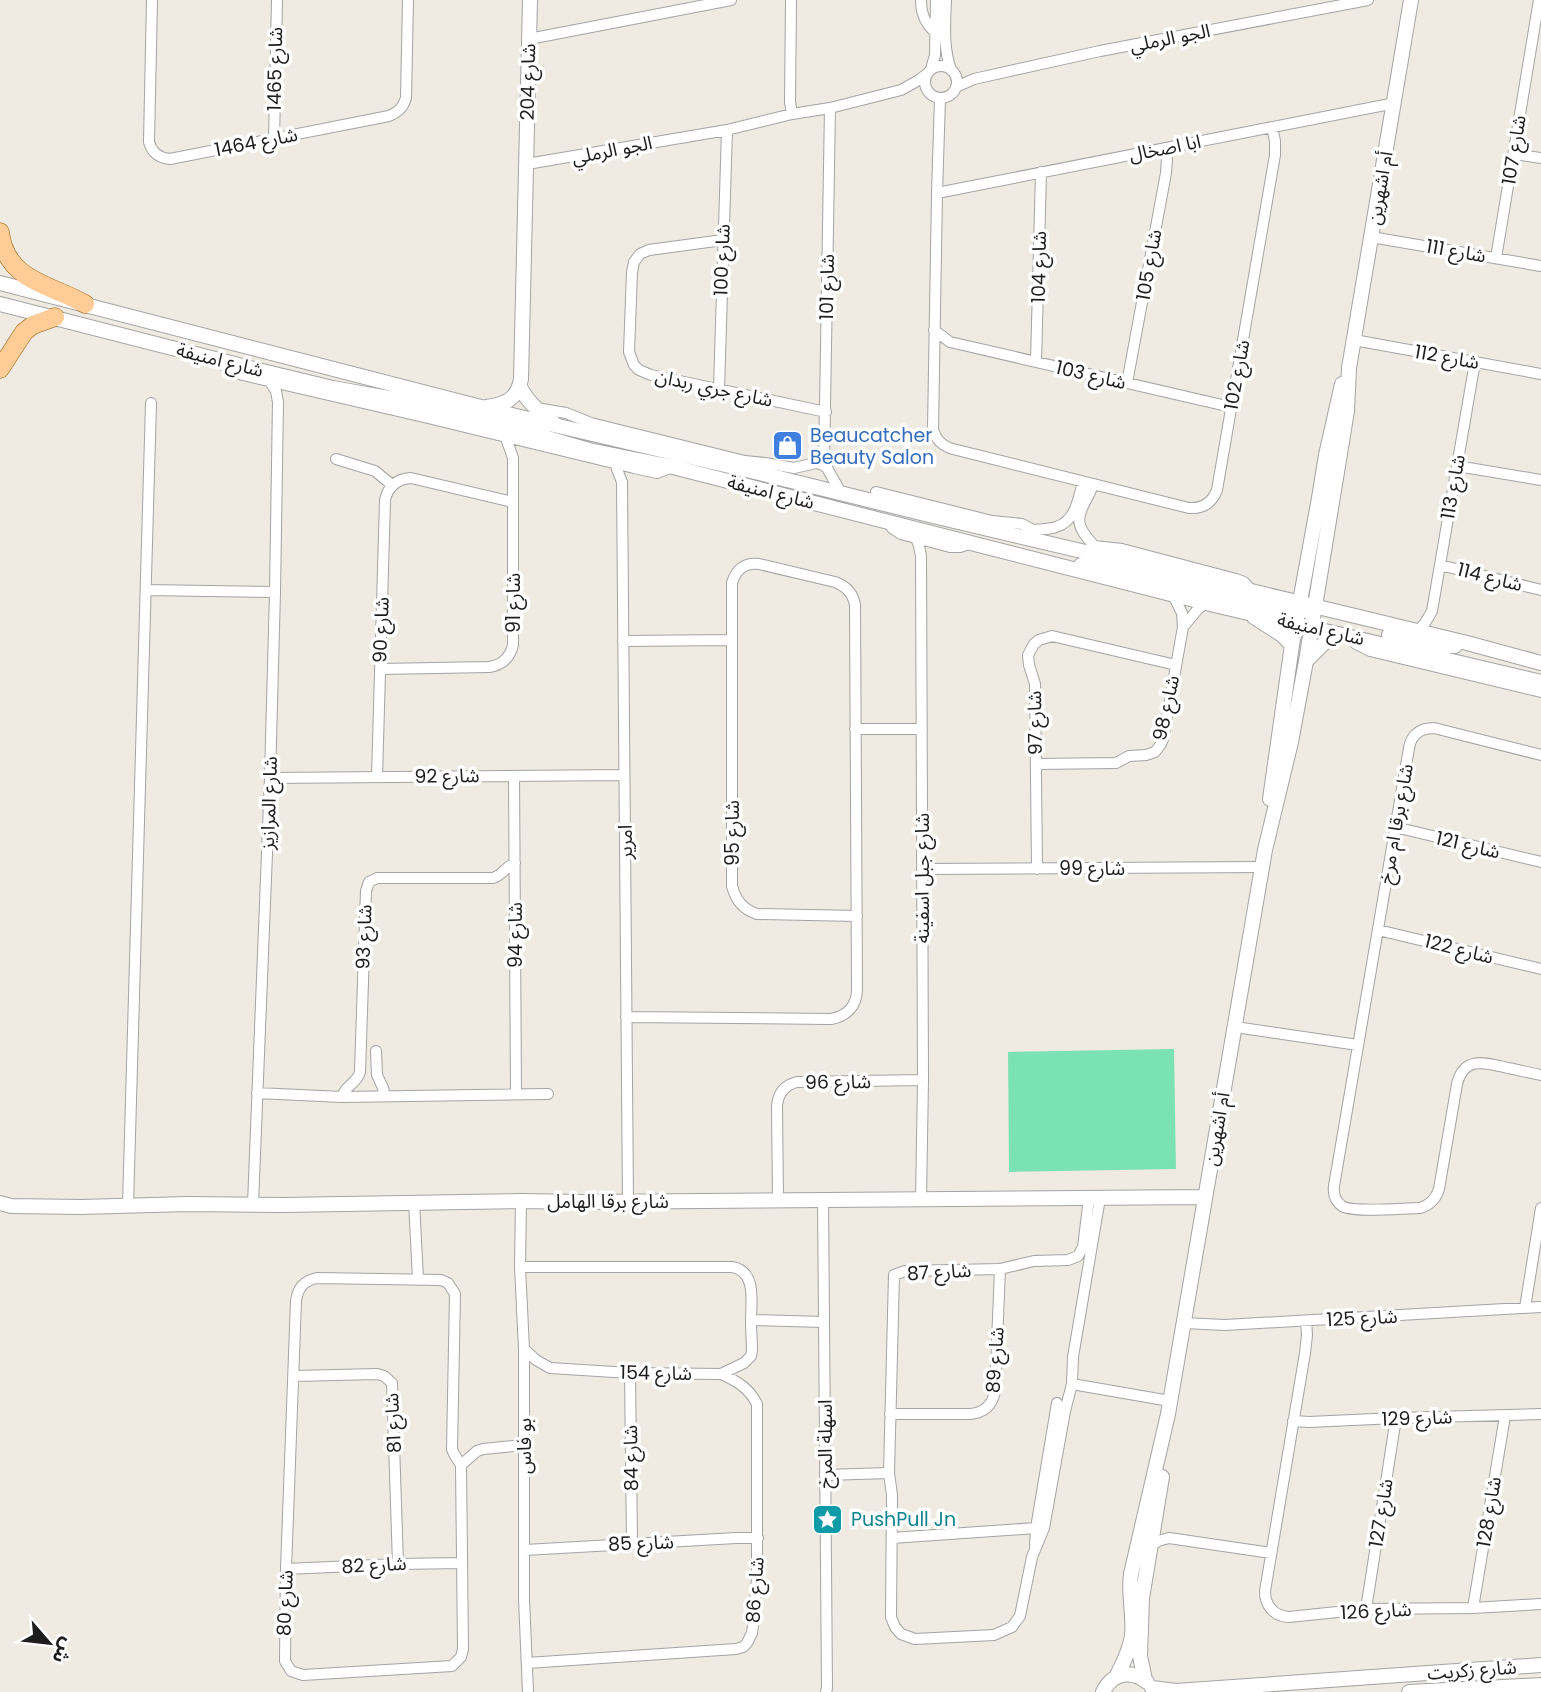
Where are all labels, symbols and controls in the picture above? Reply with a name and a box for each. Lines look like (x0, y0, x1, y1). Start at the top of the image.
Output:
street label: الجو الرملي (1127, 17, 1213, 60)
street label: شارع 1465 (261, 27, 289, 111)
street label: شارع 204 (514, 43, 542, 121)
street label: شارع 107 (1495, 113, 1533, 187)
street label: شارع 1464 (212, 121, 300, 163)
street label: ابا اصخال (1127, 128, 1203, 168)
street label: الجو الرملي (569, 129, 655, 172)
street label: أم اشهرين (1360, 149, 1401, 227)
street label: شارع 100 (707, 224, 737, 296)
street label: شارع 105 (1129, 227, 1169, 303)
street label: شارع 104 (1025, 231, 1053, 303)
street label: شارع 111 (1424, 232, 1488, 270)
street label: شارع 101 (813, 254, 841, 320)
street label: شارع امنيفة (174, 336, 266, 384)
street label: شارع 102 (1218, 338, 1256, 412)
street label: شارع 112 (1413, 338, 1481, 376)
street label: شارع 103 (1053, 354, 1129, 396)
street label: شارع جري ربدان (652, 362, 775, 415)
place label: Beaucatcher Beauty Salon (810, 422, 934, 471)
shop icon: Beaucatcher Beauty Salon (770, 429, 804, 463)
street label: شارع 113 (1434, 452, 1472, 522)
street label: شارع امنيفة (725, 468, 817, 516)
street label: شارع 114 (1455, 556, 1525, 598)
street label: شارع 91 (500, 573, 527, 633)
street label: شارع 90 (366, 597, 396, 663)
street label: شارع امنيفة (1275, 606, 1367, 652)
street label: شارع 98 (1146, 673, 1186, 743)
street label: شارع 97 (1021, 691, 1049, 755)
street label: شارع المرازيز (254, 756, 284, 851)
street label: شارع 92 (414, 762, 480, 790)
street label: شارع برقا ام مرخ (1372, 762, 1421, 886)
street label: شارع 95 (719, 800, 746, 866)
street label: شارع جبل اسفينة (909, 813, 936, 943)
street label: امرير (612, 825, 639, 860)
street label: شارع 121 (1433, 825, 1503, 865)
street label: شارع 99 (1059, 855, 1125, 882)
street label: شارع 94 (502, 902, 529, 968)
street label: شارع 93 (349, 904, 379, 970)
street label: شارع 122 (1422, 927, 1496, 971)
street label: شارع 96 (805, 1068, 871, 1096)
street label: أم اشهرين (1197, 1090, 1238, 1168)
street label: شارع برقا الهامل (547, 1188, 669, 1215)
street label: شارع 87 (906, 1257, 972, 1287)
street label: شارع 125 (1326, 1303, 1398, 1333)
street label: شارع 89 (979, 1326, 1011, 1394)
street label: شارع 154 (620, 1359, 692, 1387)
street label: شارع 81 (378, 1392, 408, 1454)
street label: اسهلة المرخ (812, 1399, 839, 1489)
street label: شارع 129 (1381, 1403, 1453, 1433)
street label: بو فاس (511, 1418, 538, 1474)
street label: شارع 84 (617, 1425, 645, 1491)
street label: شارع 128 (1470, 1475, 1508, 1549)
street label: شارع 127 (1362, 1477, 1400, 1549)
place icon: PushPull Jn (811, 1502, 845, 1536)
place label: PushPull Jn (851, 1506, 956, 1533)
street label: شارع 85 (608, 1528, 674, 1558)
street label: شارع 82 (341, 1550, 407, 1580)
street label: شارع 86 (739, 1556, 771, 1624)
street label: شارع 80 (270, 1570, 300, 1636)
street label: شارع 126 (1340, 1596, 1412, 1626)
north arrow (14, 1608, 84, 1678)
text: ش (46, 1633, 82, 1669)
street label: شارع زكريت (1426, 1653, 1518, 1687)

